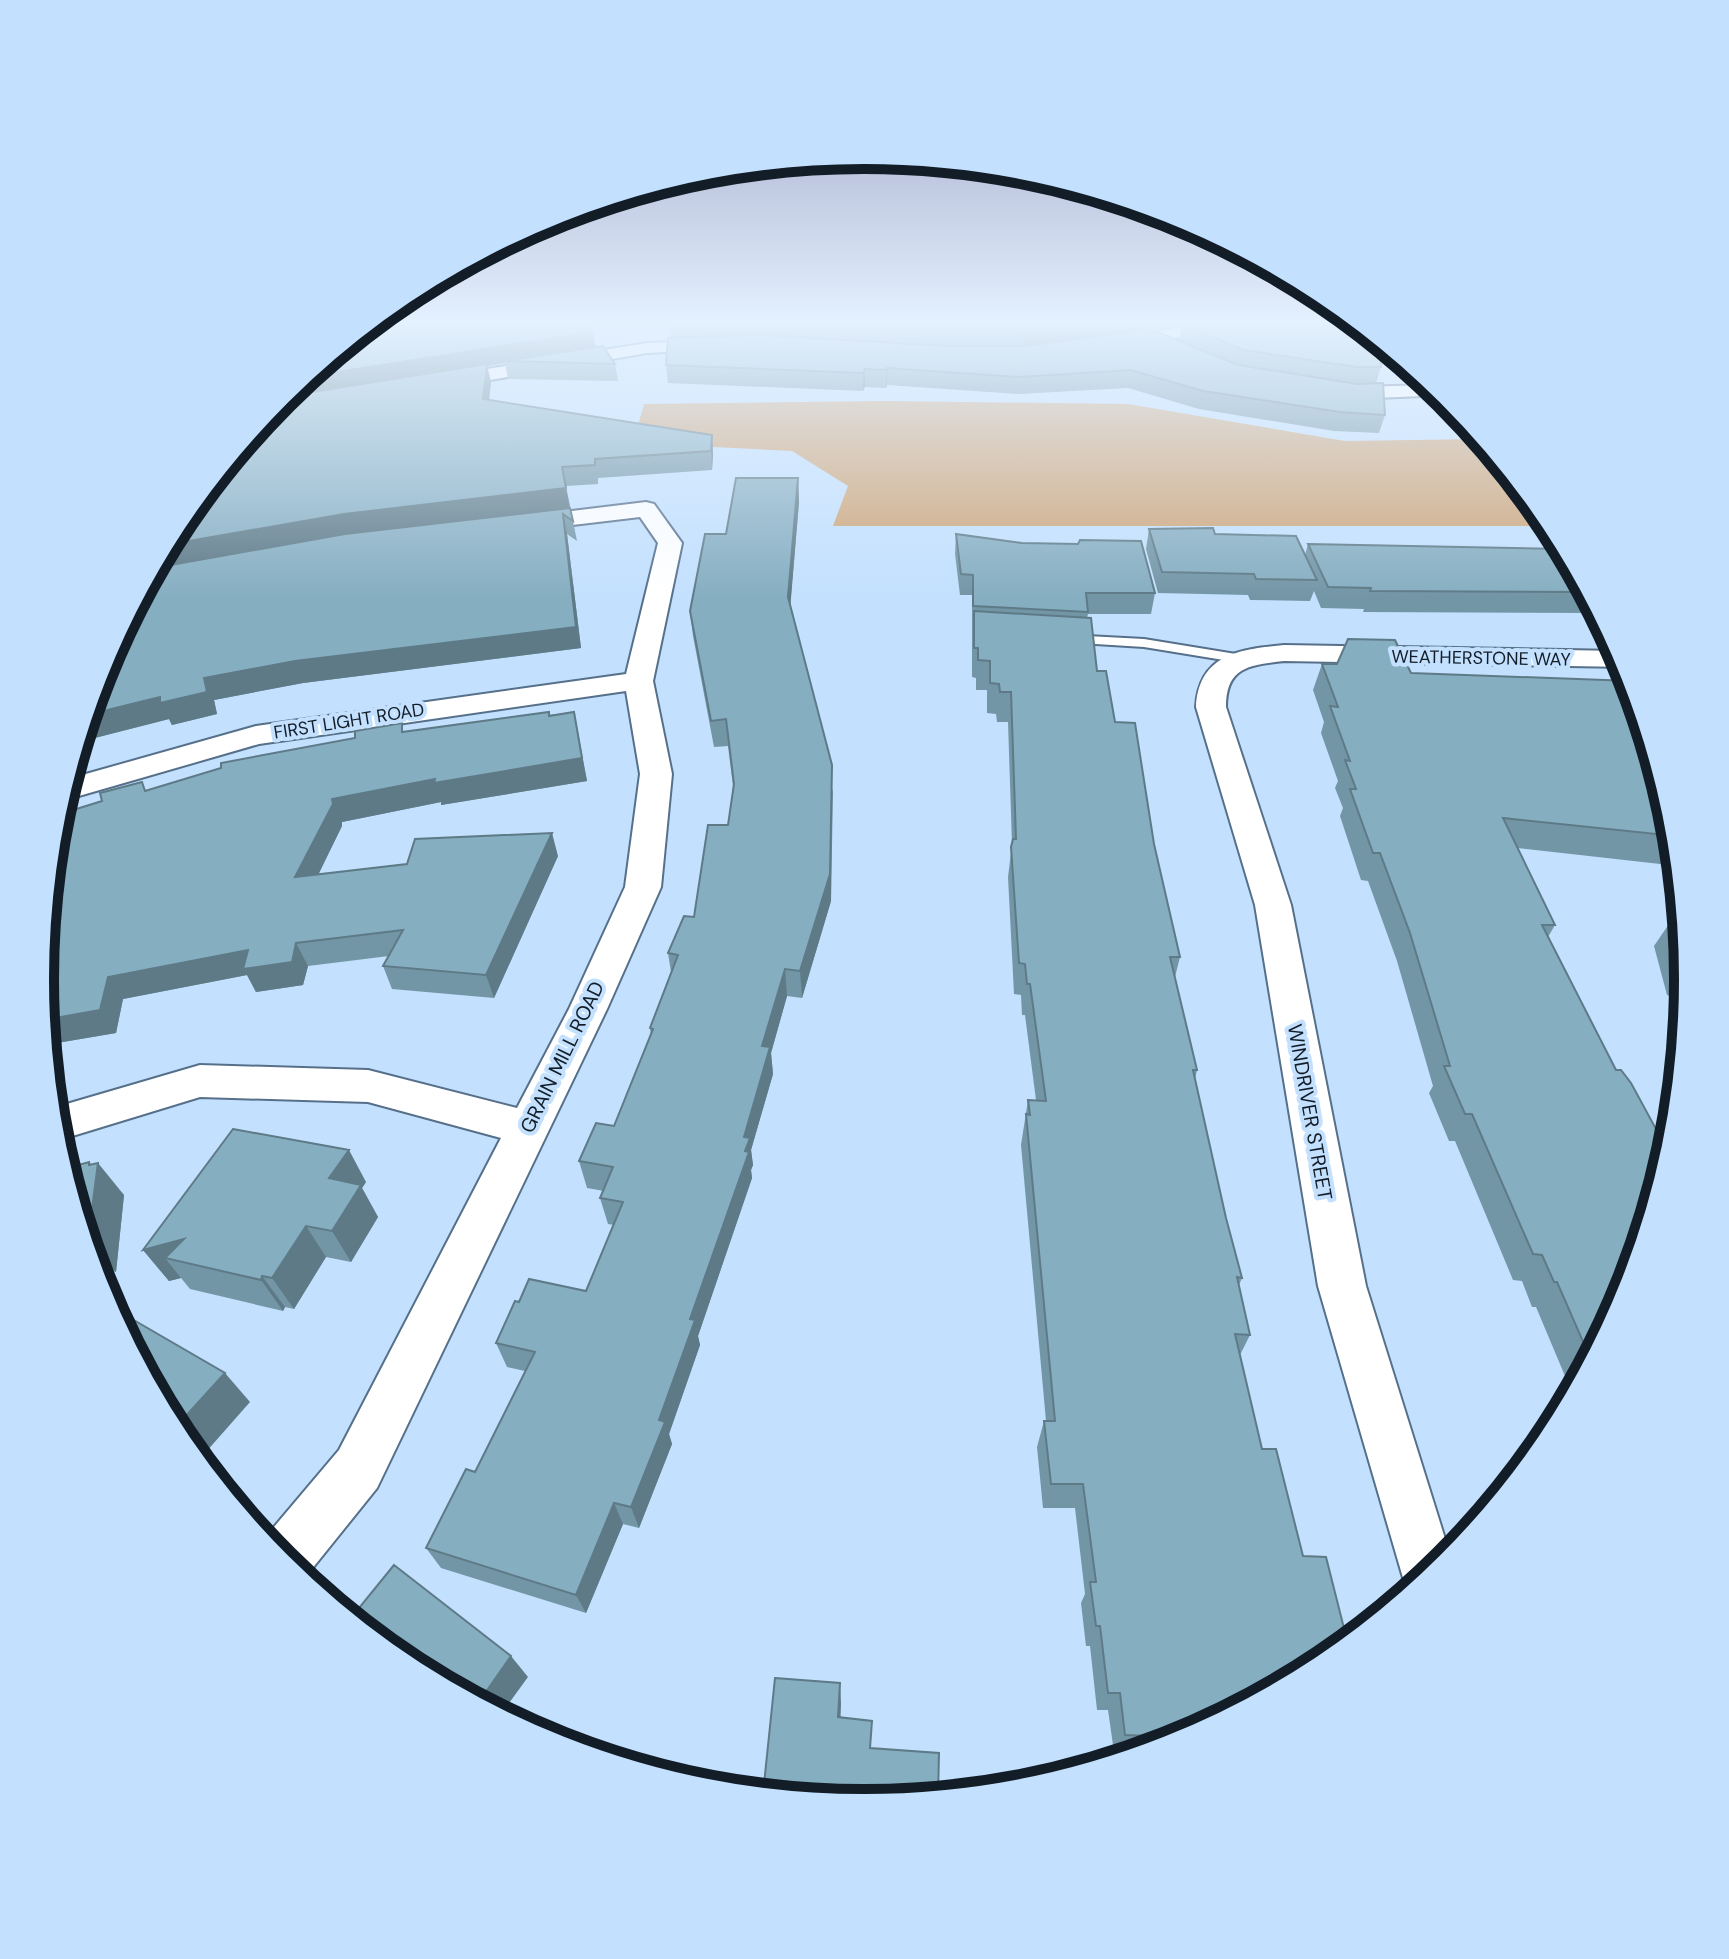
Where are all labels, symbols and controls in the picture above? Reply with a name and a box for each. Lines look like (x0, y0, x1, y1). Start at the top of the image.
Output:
street label: WEATHERSTONE WAY (1391, 644, 1572, 672)
street label: FIRST LIGHT ROAD (272, 697, 426, 745)
street label: GRAIN MILL ROAD (514, 977, 610, 1137)
street label: WINDRIVER STREET (1282, 1022, 1338, 1202)

